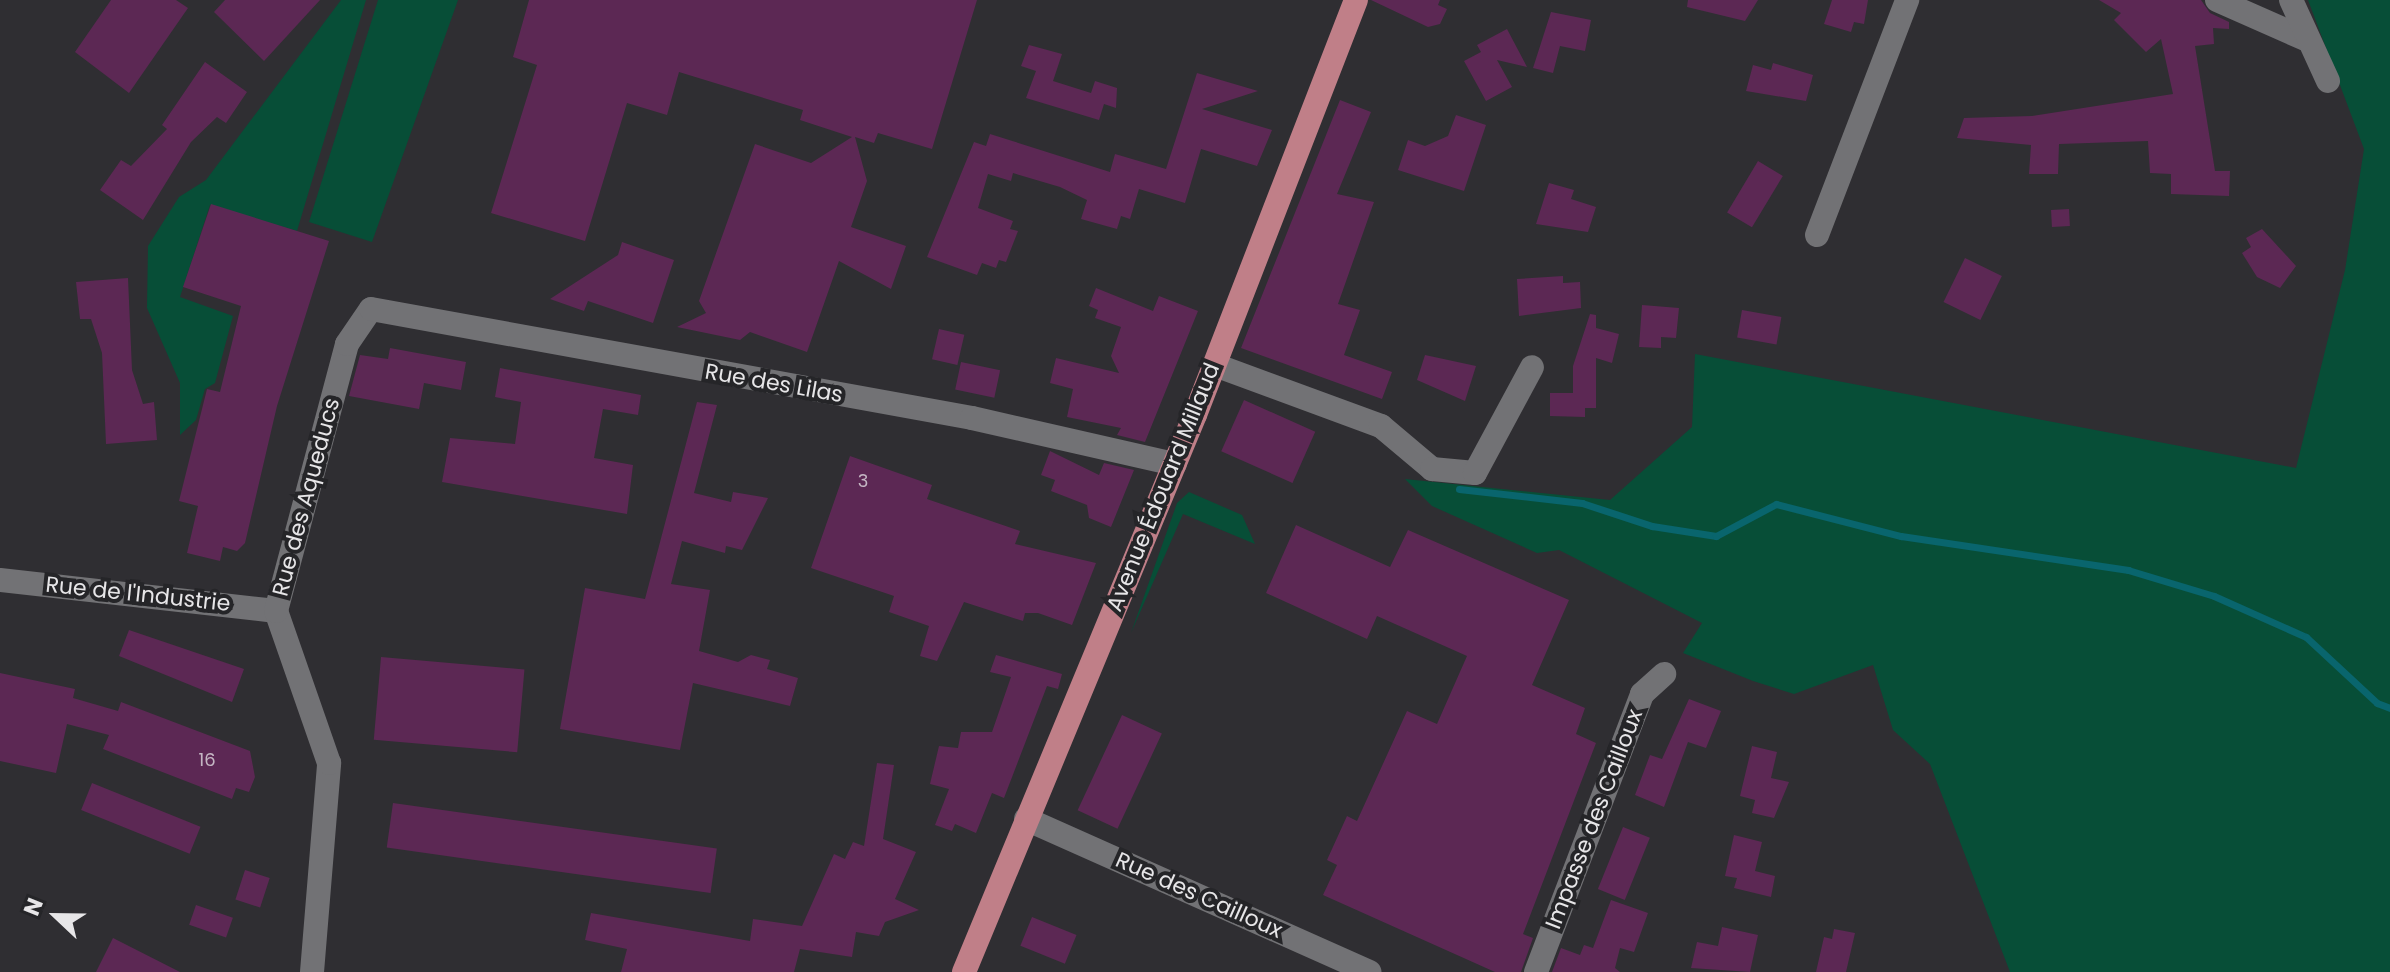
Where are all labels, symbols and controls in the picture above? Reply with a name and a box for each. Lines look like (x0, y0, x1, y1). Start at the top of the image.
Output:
street label: Rue des Lilas (703, 358, 845, 408)
street label: Avenue Édouard Millaud (1101, 359, 1225, 615)
street label: Rue des Aqueducs (267, 395, 345, 599)
house number: 3 (858, 470, 868, 492)
street label: Rue de l'Industrie (44, 571, 232, 617)
street label: Impasse des Cailloux (1540, 706, 1648, 932)
house number: 16 (198, 749, 216, 771)
street label: Rue des Cailloux (1112, 846, 1286, 944)
north arrow (16, 876, 96, 956)
text: N (16, 893, 51, 920)

